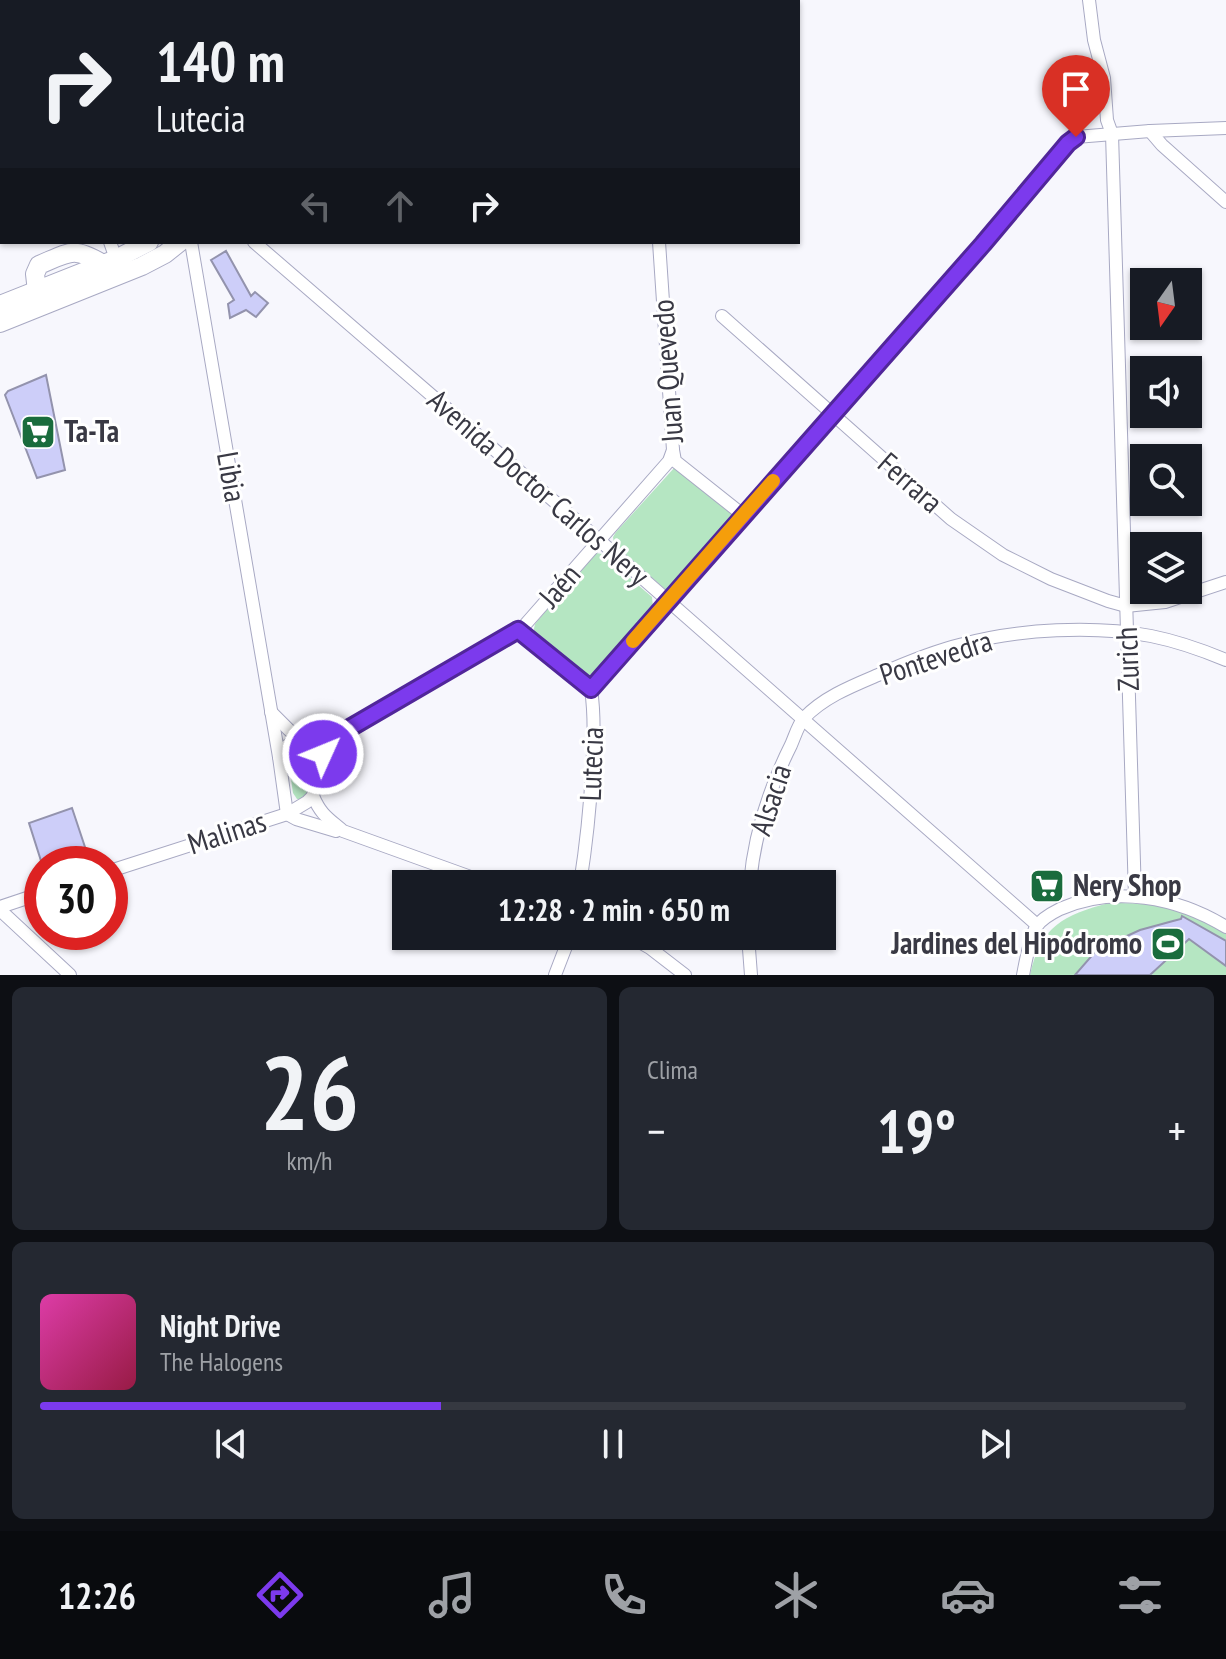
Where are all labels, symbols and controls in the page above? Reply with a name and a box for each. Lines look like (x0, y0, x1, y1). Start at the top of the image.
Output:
text: 140 m (156, 25, 285, 97)
icon: right (24, 32, 128, 136)
pin (1042, 55, 1110, 137)
icon: arrive (1054, 67, 1098, 111)
text: Lutecia (156, 95, 245, 142)
icon: left (294, 184, 338, 228)
icon: ahead (378, 184, 422, 228)
icon: right (462, 184, 506, 228)
north arrow (1130, 268, 1202, 340)
map controls (1130, 268, 1202, 604)
street label: Juan Quevedo (642, 298, 691, 445)
button: sound (1130, 356, 1202, 428)
street label: Avenida Doctor Carlos Nery (420, 380, 658, 594)
place label: Ta-Ta (64, 411, 119, 450)
supermarket icon: Ta-Ta (19, 413, 57, 451)
street label: Ferrara (870, 443, 951, 521)
button: search (1130, 444, 1202, 516)
street label: Libia (209, 448, 256, 505)
button: layers (1130, 532, 1202, 604)
street label: Jaén (529, 555, 588, 615)
street label: Pontevedra (874, 620, 997, 693)
street label: Zurich (1106, 626, 1147, 692)
position arrow (281, 712, 365, 796)
street label: Lutecia (570, 726, 611, 802)
street label: Alsacia (740, 759, 799, 840)
street label: Malinas (183, 801, 271, 862)
speed limit sign: 30 (24, 846, 128, 950)
place label: Nery Shop (1073, 865, 1181, 904)
supermarket icon: Nery Shop (1028, 867, 1066, 905)
text: 12:28 · 2 min · 650 m (498, 890, 730, 929)
place label: Jardines del Hipódromo (890, 923, 1142, 962)
sports icon: Jardines del Hipódromo (1149, 925, 1187, 963)
text: 26 (260, 1024, 359, 1159)
text: Clima (647, 1053, 698, 1086)
text: 19° (877, 1092, 956, 1170)
text: − (647, 1102, 665, 1159)
text: + (1168, 1102, 1186, 1159)
text: km/h (286, 1144, 333, 1177)
text: Night Drive (160, 1306, 281, 1345)
text: The Halogens (160, 1345, 283, 1378)
icon: previous (209, 1422, 253, 1466)
icon: pause (591, 1422, 635, 1466)
icon: next (973, 1422, 1017, 1466)
icon: directions (252, 1567, 308, 1623)
icon: music (424, 1567, 480, 1623)
icon: phone (596, 1567, 652, 1623)
icon: climate (768, 1567, 824, 1623)
icon: car (940, 1567, 996, 1623)
icon: filters (1112, 1567, 1168, 1623)
text: 12:26 (58, 1572, 136, 1619)

